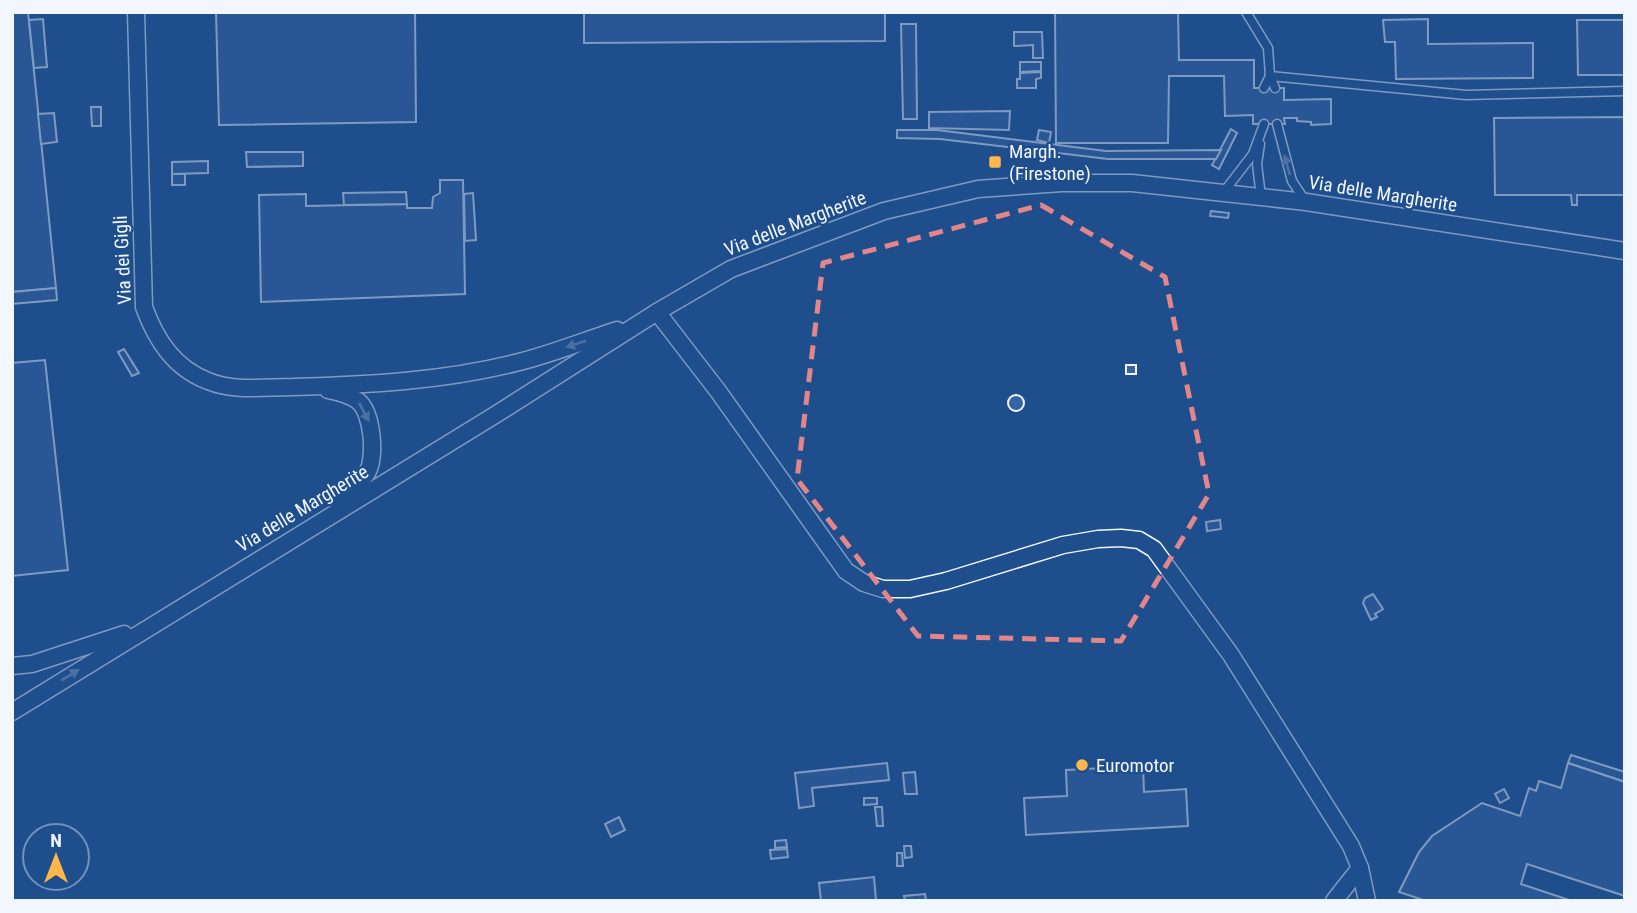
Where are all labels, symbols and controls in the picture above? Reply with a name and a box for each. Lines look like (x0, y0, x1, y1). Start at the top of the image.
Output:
place label: Margh. (Firestone) (1009, 140, 1091, 185)
marker: Margh. (Firestone) (987, 154, 1003, 170)
one-way arrow (1281, 154, 1291, 175)
street label: Via delle Margherite (1307, 170, 1459, 217)
street label: Via delle Margherite (721, 186, 869, 261)
street label: Via dei Gigli (109, 215, 136, 305)
one-way arrow (566, 339, 587, 349)
one-way arrow (357, 402, 369, 422)
street label: Via delle Margherite (232, 460, 373, 557)
one-way arrow (61, 669, 80, 682)
place label: Euromotor (1096, 754, 1174, 777)
marker: Euromotor (1074, 757, 1090, 773)
north arrow (21, 822, 91, 892)
text: N (50, 829, 62, 852)

